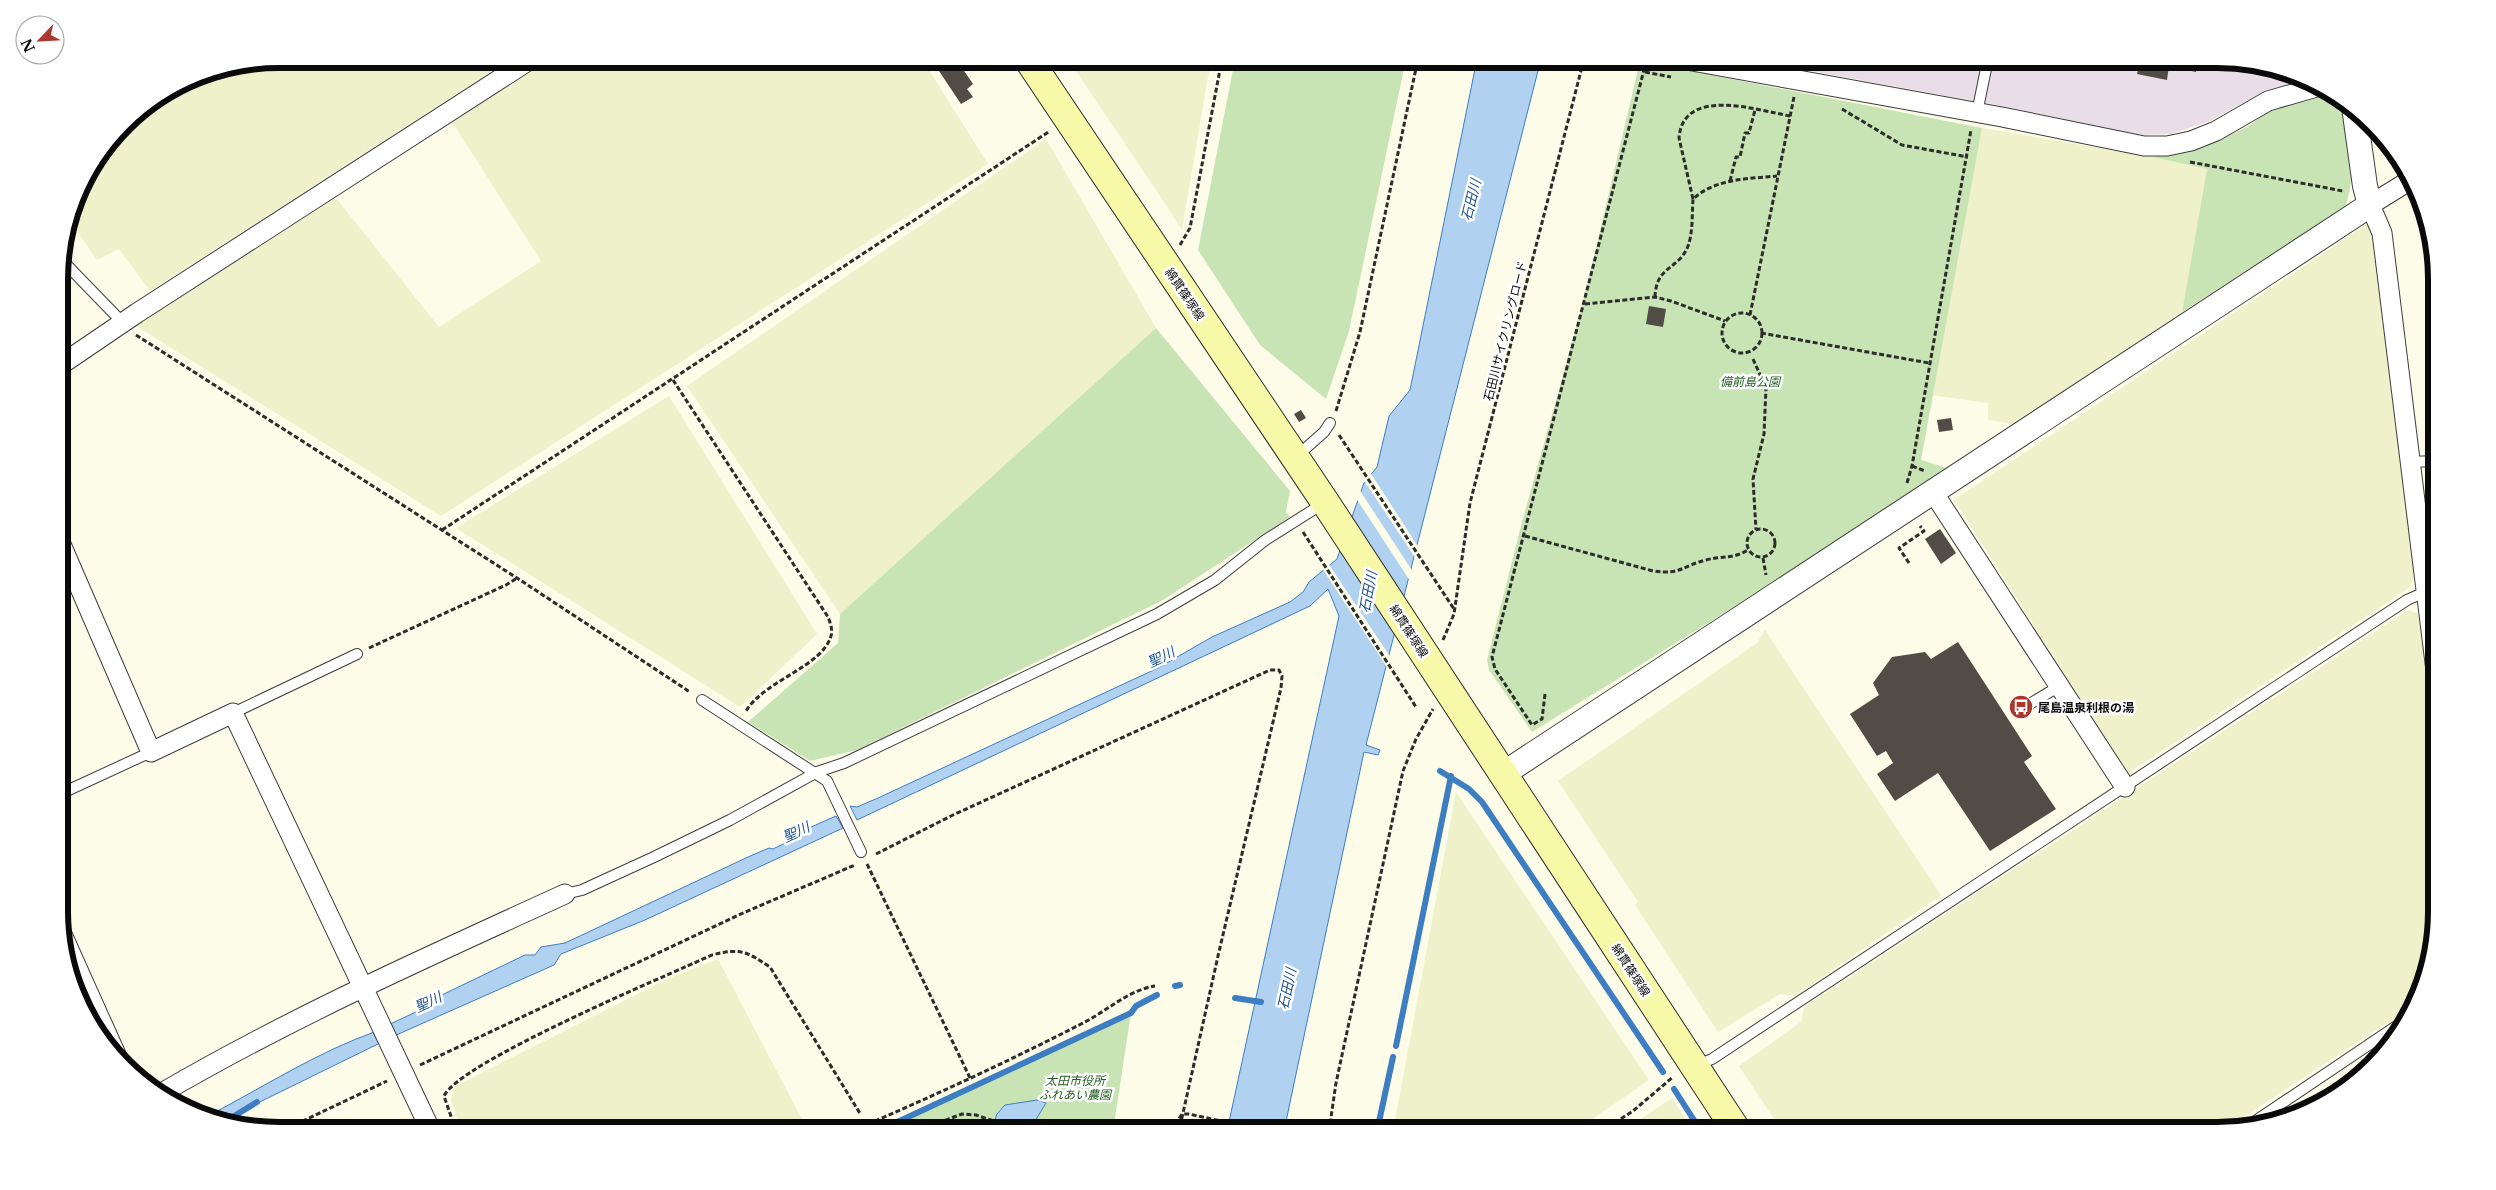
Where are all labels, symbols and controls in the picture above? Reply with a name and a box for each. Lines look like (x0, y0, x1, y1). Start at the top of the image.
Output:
north arrow (15, 15, 65, 65)
text: N (17, 36, 39, 55)
water label: 石田川 (1457, 176, 1485, 223)
street label: 石田川サイクリングロード (1480, 259, 1530, 403)
street label: 綿貫篠塚線 (1162, 265, 1208, 323)
park label: 備前島公園 (1720, 374, 1782, 389)
water label: 石田川 (1355, 568, 1381, 614)
street label: 綿貫篠塚線 (1386, 602, 1432, 660)
water label: 聖川 (1144, 642, 1179, 671)
bus stop icon: 尾島温泉利根の湯 (2008, 694, 2034, 720)
place label: 尾島温泉利根の湯 (2038, 700, 2134, 715)
water label: 聖川 (780, 817, 814, 846)
street label: 綿貫篠塚線 (1608, 941, 1654, 999)
water label: 石田川 (1274, 965, 1301, 1011)
water label: 聖川 (412, 987, 446, 1016)
park label: 太田市役所 ふれあい農園 (1039, 1073, 1113, 1102)

